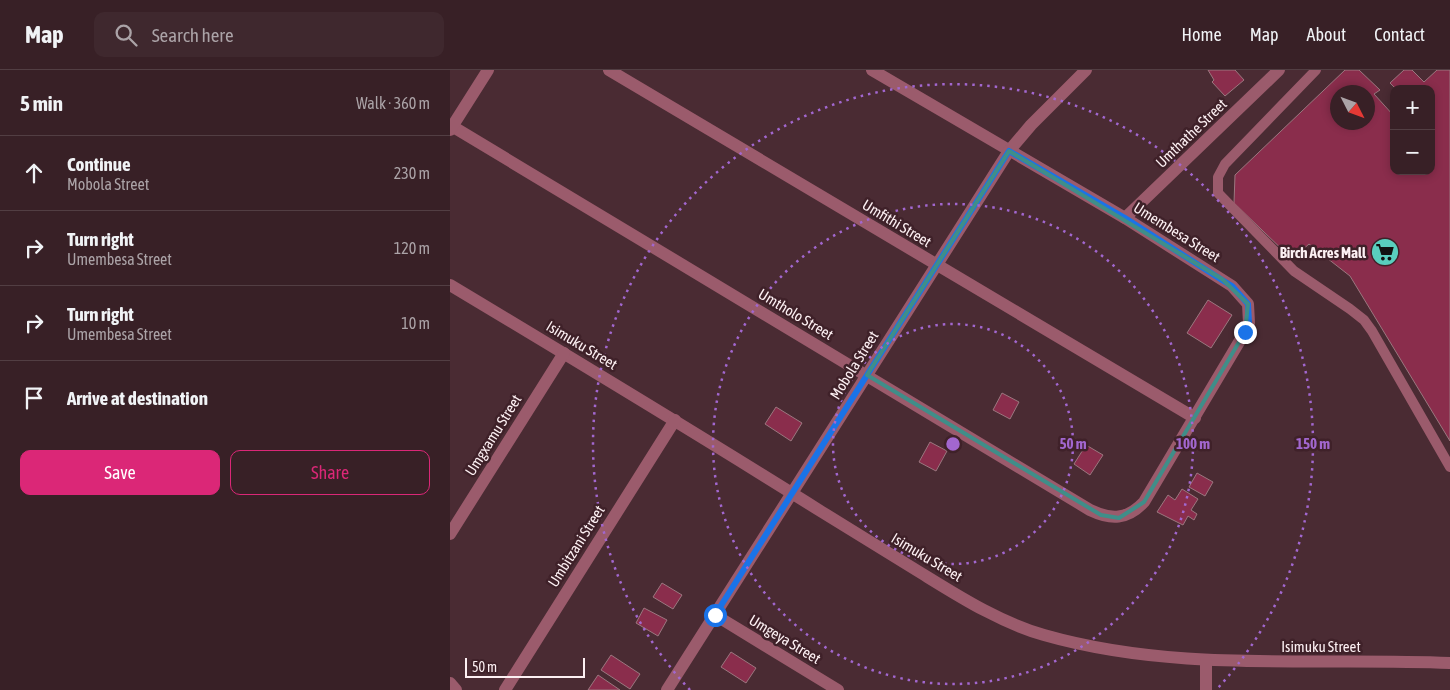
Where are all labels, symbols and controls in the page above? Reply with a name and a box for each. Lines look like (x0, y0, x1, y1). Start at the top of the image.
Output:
search box (94, 12, 444, 57)
text: Map (25, 21, 64, 48)
icon: search (112, 21, 140, 49)
text: Search here (152, 24, 234, 46)
text: Home (1182, 24, 1222, 45)
text: Map (1250, 24, 1279, 45)
text: About (1307, 24, 1346, 45)
text: Contact (1374, 24, 1425, 45)
north arrow (1330, 85, 1375, 130)
map controls (1390, 85, 1435, 175)
button: + (1390, 85, 1435, 130)
text: 5 min (20, 91, 63, 115)
text: Walk · 360 m (356, 94, 430, 112)
street label: Umthathe Street (1152, 95, 1230, 171)
button: − (1390, 130, 1435, 175)
text: Continue (67, 153, 131, 175)
icon: ahead (20, 159, 48, 187)
text: 230 m (394, 164, 430, 182)
text: Mobola Street (67, 175, 149, 193)
street label: Umfithi Street (860, 196, 934, 250)
street label: Umembesa Street (1131, 199, 1223, 265)
text: Turn right (67, 228, 134, 250)
icon: right (20, 234, 48, 262)
supermarket icon: Birch Acres Mall (1370, 237, 1400, 267)
text: 120 m (394, 239, 430, 257)
place label: Birch Acres Mall (1280, 244, 1367, 261)
text: Umembesa Street (67, 250, 172, 268)
street label: Umtholo Street (756, 285, 836, 343)
text: Turn right (67, 303, 134, 325)
icon: right (20, 309, 48, 337)
text: 10 m (401, 314, 430, 332)
street label: Isimuku Street (544, 317, 620, 373)
route end (1234, 321, 1257, 344)
text: Umembesa Street (67, 325, 172, 343)
street label: Mobola Street (826, 328, 882, 402)
icon: arrive (20, 384, 48, 412)
text: Arrive at destination (67, 387, 208, 409)
street label: Umgxamu Street (461, 391, 525, 479)
centre of rings (944, 435, 962, 453)
text: 50 m (1060, 435, 1087, 452)
text: 100 m (1176, 435, 1210, 452)
text: 150 m (1296, 435, 1330, 452)
button: Save (20, 450, 220, 495)
button: Share (230, 450, 430, 495)
street label: Umbitzani Street (544, 502, 608, 590)
street label: Isimuku Street (889, 529, 965, 585)
route start (704, 604, 727, 627)
street label: Umgeya Street (746, 611, 824, 667)
street label: Isimuku Street (1281, 638, 1361, 655)
scale bar (465, 655, 585, 678)
text: 50 m (472, 659, 497, 675)

